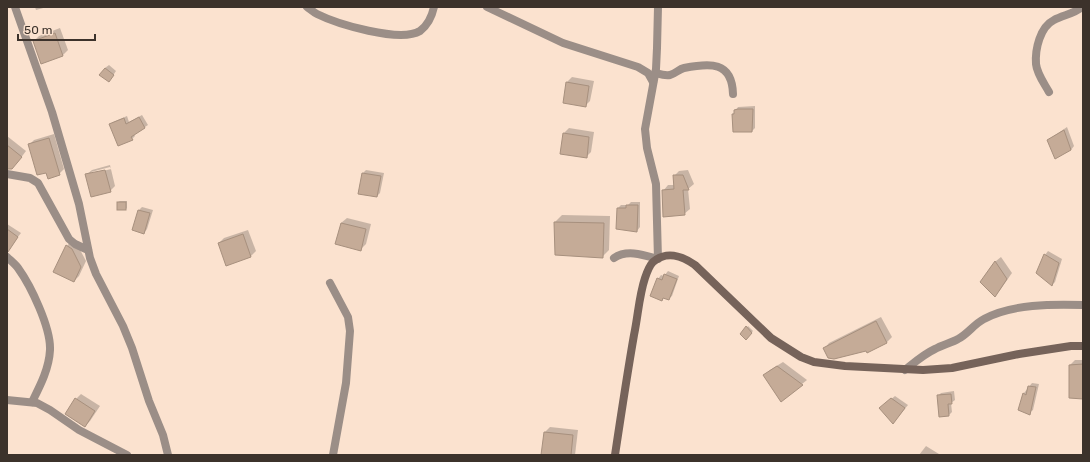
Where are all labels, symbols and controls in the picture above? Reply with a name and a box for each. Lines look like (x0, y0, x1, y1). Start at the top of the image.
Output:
scale bar (18, 16, 95, 42)
text: 50 m (24, 23, 52, 37)

